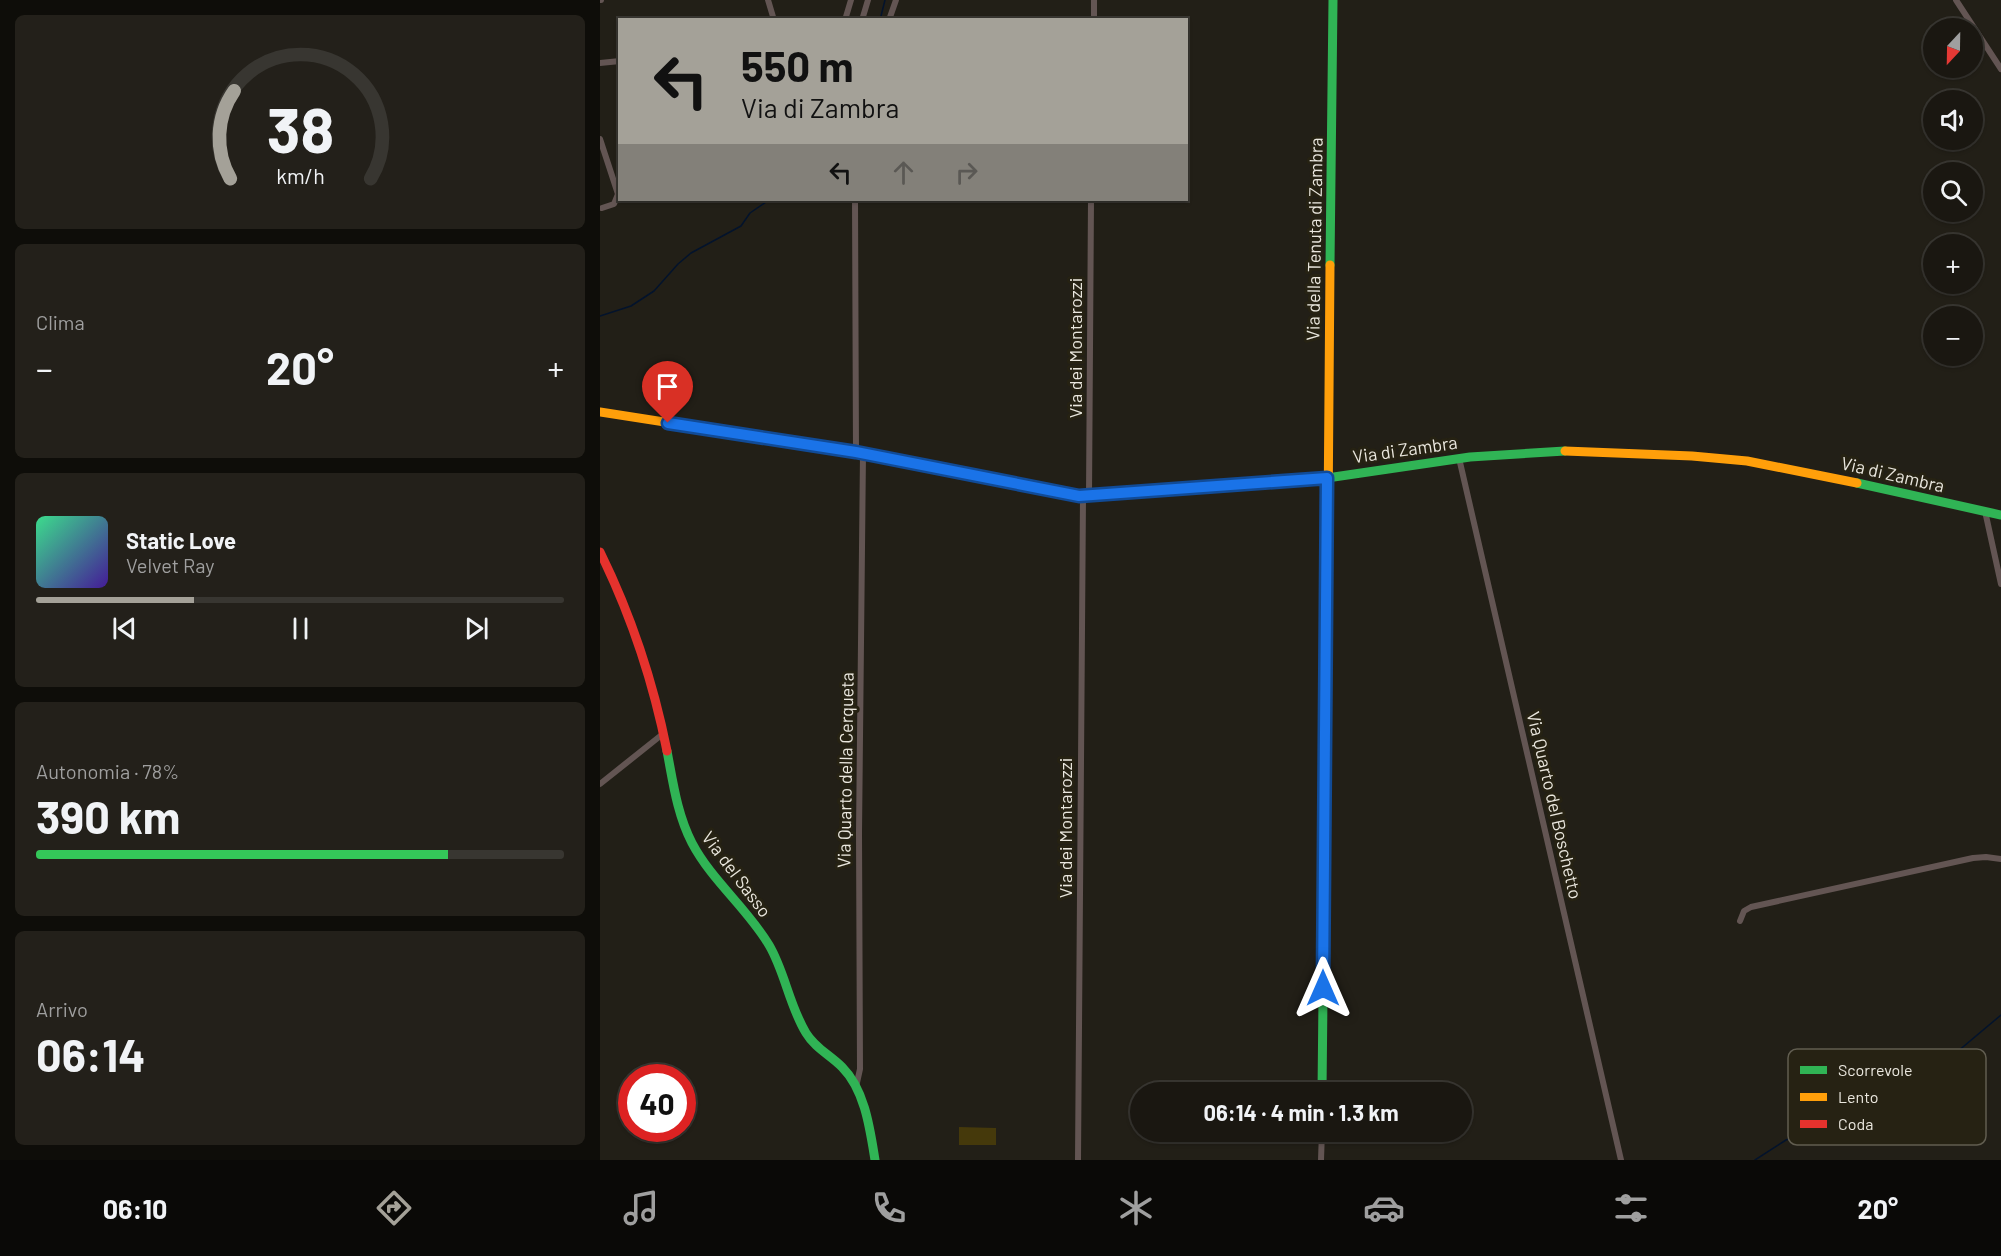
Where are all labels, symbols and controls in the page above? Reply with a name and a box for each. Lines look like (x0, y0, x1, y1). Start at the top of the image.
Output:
north arrow (1923, 18, 1983, 78)
map controls (1923, 18, 1983, 366)
text: 550 m (741, 40, 854, 90)
icon: left (642, 42, 720, 120)
button: sound (1923, 90, 1983, 150)
text: 38 (266, 91, 334, 165)
text: Via di Zambra (741, 91, 899, 123)
street label: Via della Tenuta di Zambra (1301, 137, 1327, 341)
icon: left (824, 156, 857, 189)
icon: ahead (887, 156, 920, 189)
icon: right (950, 156, 983, 189)
button: search (1923, 162, 1983, 222)
text: km/h (276, 163, 324, 188)
button: + (1923, 234, 1983, 294)
street label: Via dei Montarozzi (1064, 278, 1086, 418)
button: − (1923, 306, 1983, 366)
text: Clima (36, 310, 85, 334)
text: 20° (266, 340, 334, 394)
text: − (36, 348, 53, 388)
text: + (548, 348, 564, 388)
pin (642, 361, 693, 423)
icon: arrive (651, 370, 684, 403)
street label: Via di Zambra (1351, 431, 1459, 467)
street label: Via di Zambra (1839, 451, 1947, 497)
text: Static Love (126, 527, 236, 553)
text: Velvet Ray (126, 553, 215, 577)
icon: previous (108, 612, 141, 645)
icon: pause (284, 612, 317, 645)
icon: next (460, 612, 493, 645)
street label: Via Quarto della Cerqueta (832, 672, 858, 868)
street label: Via Quarto del Boschetto (1523, 709, 1587, 901)
street label: Via dei Montarozzi (1054, 758, 1076, 898)
text: Autonomia · 78% (36, 759, 179, 783)
text: 390 km (36, 789, 180, 843)
street label: Via del Sasso (698, 827, 776, 921)
position arrow (1291, 956, 1355, 1020)
text: Arrivo (36, 997, 88, 1021)
text: 06:14 (36, 1027, 145, 1081)
legend (1788, 1049, 1986, 1145)
text: Scorrevole (1838, 1060, 1912, 1079)
speed limit sign: 40 (618, 1064, 696, 1142)
text: Lento (1838, 1087, 1879, 1106)
text: 06:14 · 4 min · 1.3 km (1203, 1099, 1399, 1125)
text: Coda (1838, 1114, 1873, 1133)
icon: directions (373, 1187, 415, 1229)
icon: music (620, 1187, 662, 1229)
icon: phone (868, 1187, 910, 1229)
icon: climate (1115, 1187, 1157, 1229)
icon: car (1363, 1187, 1405, 1229)
icon: filters (1610, 1187, 1652, 1229)
text: 06:10 (103, 1192, 167, 1224)
text: 20° (1858, 1192, 1898, 1224)

